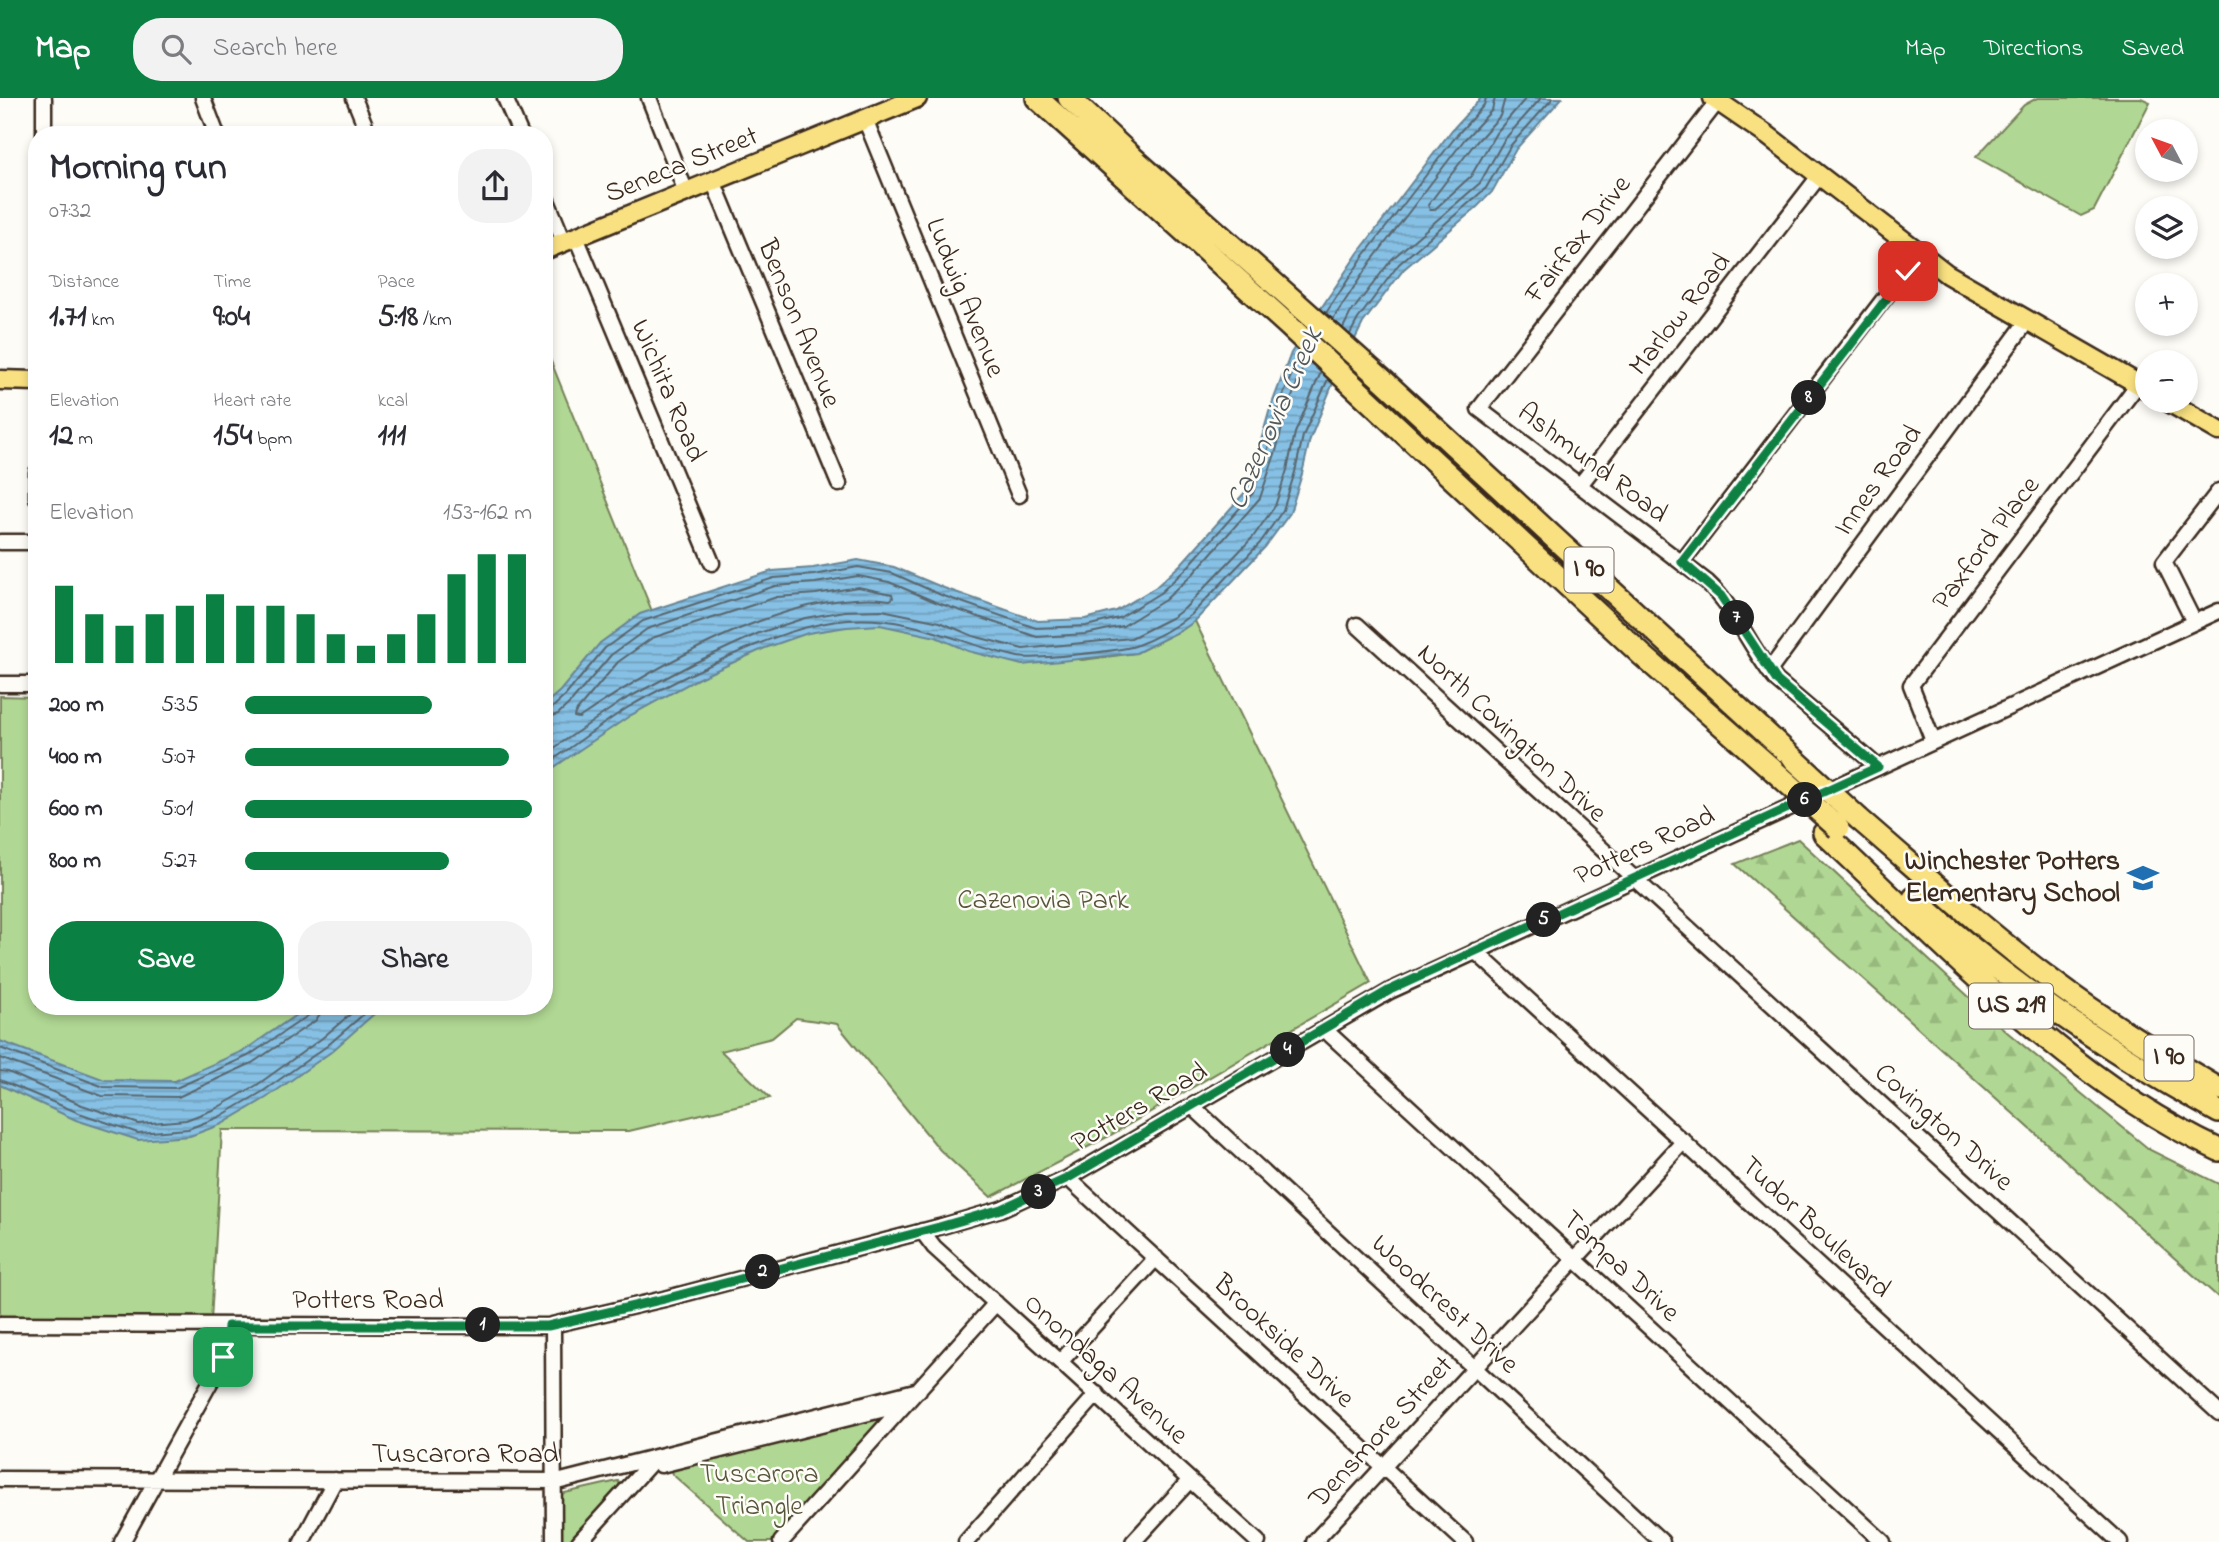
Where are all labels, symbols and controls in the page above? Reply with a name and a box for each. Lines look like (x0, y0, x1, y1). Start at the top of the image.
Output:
search box (133, 18, 623, 81)
text: Map (35, 25, 91, 73)
icon: search (157, 30, 195, 68)
text: Search here (213, 30, 337, 68)
text: Map (1905, 32, 1946, 67)
text: Directions (1984, 32, 2083, 67)
text: Saved (2121, 32, 2184, 67)
street label: Seneca Street (599, 117, 765, 215)
north arrow (2135, 119, 2198, 182)
map controls (2135, 119, 2198, 413)
text: Morning run (49, 141, 227, 197)
button: share (458, 149, 532, 223)
street label: Fairfax Drive (1515, 167, 1643, 314)
text: 07:32 (49, 195, 91, 228)
button: layers (2135, 196, 2198, 259)
street label: Ludwig Avenue (913, 212, 1015, 384)
street label: Benson Avenue (745, 233, 851, 415)
pin (1878, 241, 1938, 301)
street label: Marlow Road (1620, 245, 1742, 385)
icon: check (1889, 252, 1927, 290)
text: Distance (49, 269, 119, 296)
text: Time (213, 269, 251, 296)
text: Pace (378, 269, 415, 296)
button: + (2135, 273, 2198, 336)
text: 1.71 (49, 296, 87, 340)
text: 9:04 (213, 296, 250, 340)
text: 5:18 (378, 296, 418, 340)
text: km (87, 307, 114, 334)
text: /km (418, 307, 452, 334)
street label: Wichita Road (619, 313, 716, 469)
water label: Cazenovia Creek (1216, 319, 1337, 517)
button: − (2135, 350, 2198, 413)
pin: 8 (1792, 380, 1826, 416)
text: 8 (1805, 384, 1812, 411)
text: Elevation (49, 388, 119, 415)
text: Heart rate (213, 388, 291, 415)
text: kcal (378, 388, 408, 415)
street label: Ashmund Road (1508, 393, 1676, 535)
text: 12 (49, 415, 73, 459)
text: 154 (213, 415, 252, 459)
text: 111 (378, 415, 406, 459)
street label: Innes Road (1825, 417, 1934, 545)
text: m (73, 426, 93, 453)
text: bpm (252, 426, 292, 453)
street label: Paxford Place (1923, 468, 2051, 620)
text: Elevation (49, 497, 134, 530)
text: 153–162 m (443, 497, 532, 530)
road number: I 90 (1564, 548, 1614, 592)
pin: 7 (1720, 601, 1754, 636)
text: 7 (1733, 604, 1740, 631)
street label: North Covington Drive (1407, 635, 1616, 834)
text: 200 m (49, 689, 104, 722)
text: 5:35 (161, 689, 199, 722)
text: 400 m (49, 741, 102, 774)
text: 5:07 (161, 741, 196, 774)
pin: 6 (1787, 782, 1822, 818)
text: 6 (1800, 786, 1809, 813)
text: 600 m (49, 793, 103, 826)
text: 5:01 (161, 793, 193, 826)
street label: Potters Road (1568, 796, 1722, 898)
place label: Winchester Potters Elementary School (1905, 842, 2120, 915)
text: 800 m (49, 845, 101, 878)
text: 5:27 (161, 845, 197, 878)
school or university icon: Winchester Potters Elementary School (2126, 861, 2160, 895)
park label: Cazenovia Park (957, 881, 1130, 922)
pin: 5 (1526, 902, 1562, 938)
text: 5 (1538, 906, 1549, 933)
button: Save (49, 921, 284, 1001)
button: Share (298, 921, 532, 1001)
road number: US 219 (1969, 984, 2053, 1029)
pin: 4 (1270, 1032, 1306, 1068)
road number: I 90 (2144, 1035, 2194, 1080)
text: 4 (1284, 1036, 1291, 1063)
street label: Potters Road (1064, 1052, 1216, 1164)
street label: Covington Drive (1864, 1054, 2022, 1202)
street label: Tudor Boulevard (1730, 1147, 1900, 1309)
pin: 3 (1021, 1174, 1056, 1210)
text: 3 (1035, 1178, 1042, 1205)
street label: Tampa Drive (1552, 1201, 1689, 1333)
street label: Woodcrest Drive (1361, 1225, 1528, 1385)
pin: 2 (746, 1254, 780, 1290)
text: 2 (758, 1258, 767, 1285)
street label: Brookside Drive (1202, 1265, 1364, 1419)
street label: Potters Road (292, 1281, 444, 1322)
street label: Onondaga Avenue (1013, 1285, 1197, 1456)
pin: 1 (466, 1308, 500, 1342)
text: 1 (479, 1311, 486, 1338)
pin (193, 1327, 253, 1387)
icon: arrive (204, 1338, 242, 1376)
street label: Densmore Street (1299, 1347, 1464, 1519)
street label: Tuscarora Road (371, 1435, 559, 1476)
park label: Tuscarora Triangle (699, 1455, 819, 1528)

